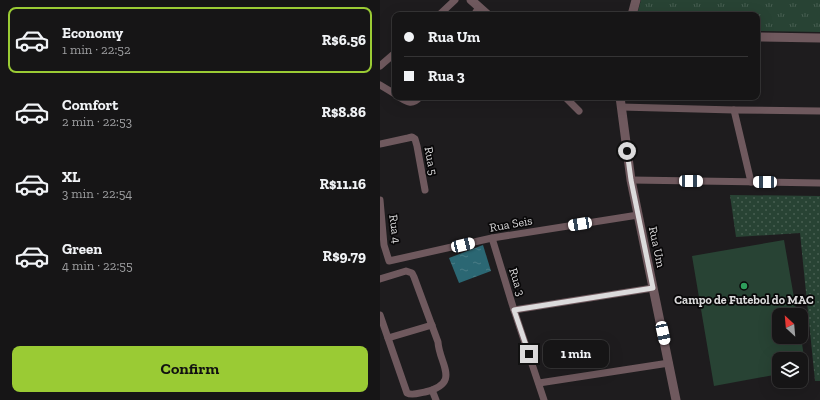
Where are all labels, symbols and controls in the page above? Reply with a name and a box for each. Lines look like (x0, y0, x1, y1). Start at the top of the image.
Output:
icon: car (14, 22, 50, 58)
text: Economy (62, 24, 123, 42)
text: Rua Um (428, 28, 480, 46)
text: R$6.56 (322, 31, 366, 49)
text: 1 min · 22:52 (62, 42, 131, 57)
text: Rua 3 (428, 67, 465, 85)
icon: car (14, 94, 50, 130)
text: Comfort (62, 96, 118, 114)
text: R$8.86 (321, 103, 366, 121)
text: 2 min · 22:53 (62, 114, 132, 129)
route start (618, 142, 636, 160)
street label: Rua 5 (422, 146, 440, 176)
icon: car (14, 166, 50, 202)
text: XL (62, 168, 80, 186)
text: R$11.16 (319, 175, 366, 193)
car (679, 175, 703, 187)
car (753, 176, 777, 188)
text: 3 min · 22:54 (62, 186, 132, 201)
street label: Rua Seis (488, 213, 534, 235)
street label: Rua 4 (386, 214, 404, 245)
car (567, 216, 593, 232)
street label: Rua Um (646, 225, 668, 269)
car (450, 236, 476, 254)
icon: car (14, 238, 50, 274)
text: Green (62, 240, 102, 258)
text: R$9.79 (323, 247, 366, 265)
text: 4 min · 22:55 (62, 258, 133, 273)
street label: Rua 3 (506, 266, 528, 298)
marker: Campo de Futebol do MAC (739, 281, 749, 291)
place label: Campo de Futebol do MAC (674, 293, 814, 307)
north arrow (772, 308, 808, 344)
map controls (772, 308, 808, 388)
car (655, 320, 671, 346)
callout: 1 min (543, 340, 609, 368)
route end (520, 345, 538, 363)
button: Confirm (12, 346, 368, 392)
text: 1 min (561, 346, 591, 361)
button: layers (772, 352, 808, 388)

